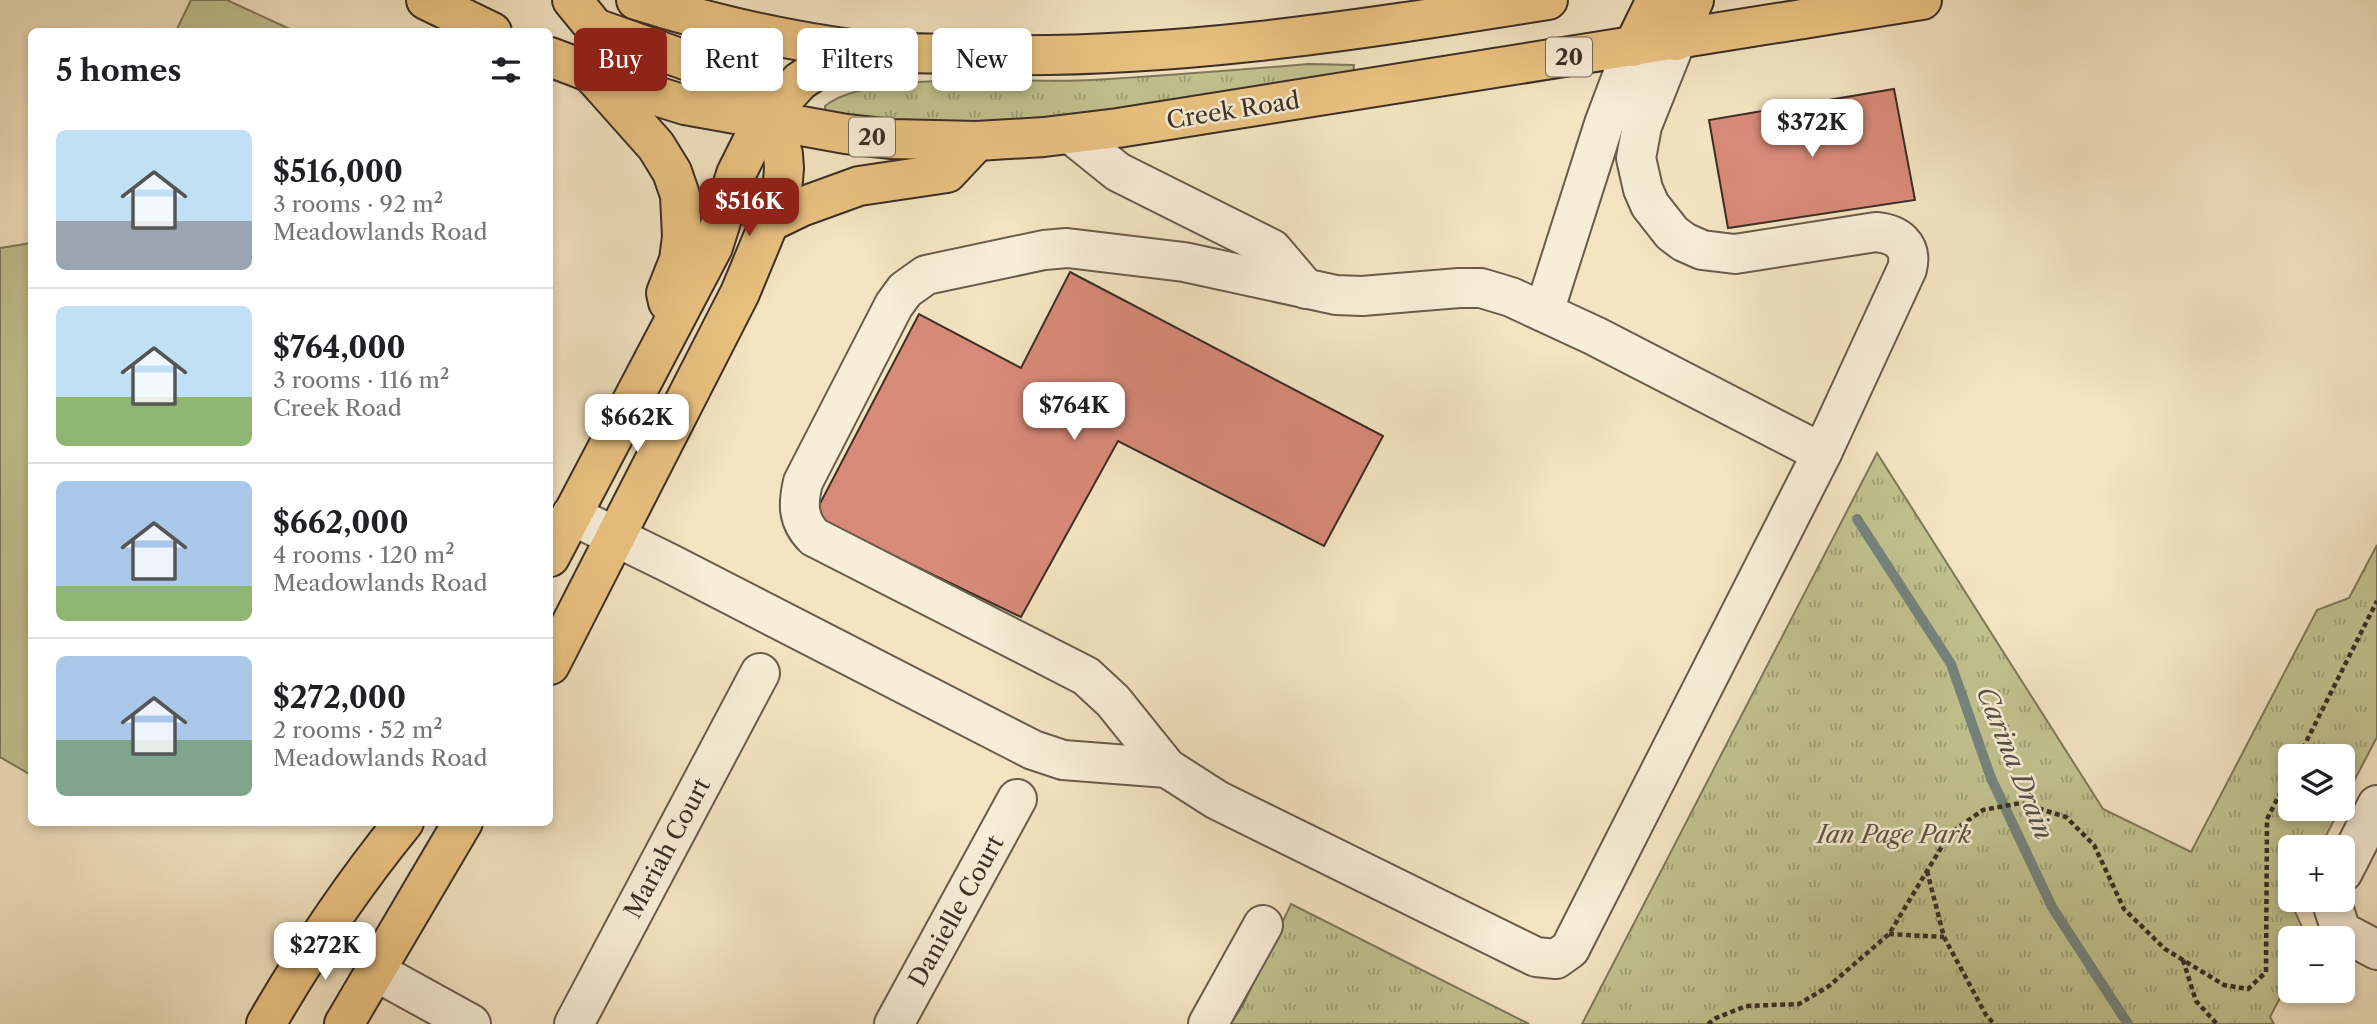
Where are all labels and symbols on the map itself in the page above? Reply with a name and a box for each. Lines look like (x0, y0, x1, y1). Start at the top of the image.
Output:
road number: 20 (1546, 38, 1592, 76)
street label: Creek Road (1164, 85, 1302, 135)
pin: $372K (1763, 100, 1861, 159)
road number: 20 (849, 118, 895, 156)
pin: $516K (700, 178, 798, 238)
pin: $764K (1025, 382, 1123, 442)
pin: $662K (588, 394, 686, 454)
water label: Carina Drain (1970, 682, 2060, 844)
street label: Mariah Court (618, 772, 716, 923)
park label: Ian Page Park (1815, 820, 1972, 849)
street label: Danielle Court (902, 830, 1010, 992)
pin: $272K (276, 922, 374, 982)

